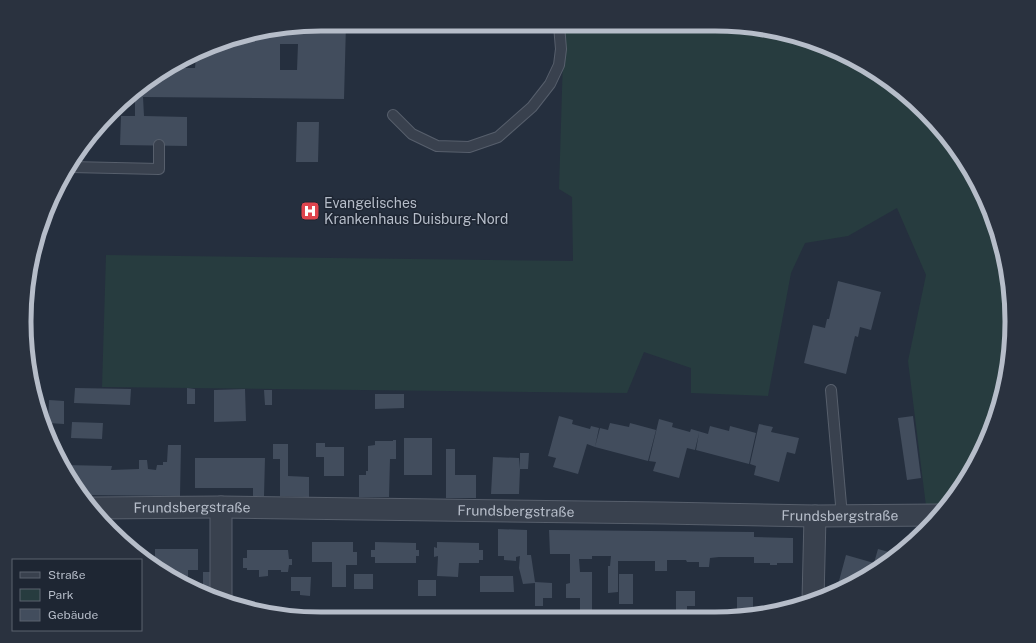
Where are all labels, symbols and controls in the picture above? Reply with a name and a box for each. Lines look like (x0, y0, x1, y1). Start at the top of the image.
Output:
place label: Evangelisches Krankenhaus Duisburg-Nord (324, 195, 508, 227)
hospital icon: Evangelisches Krankenhaus Duisburg-Nord (299, 200, 321, 222)
street label: Frundsbergstraße (133, 499, 251, 516)
street label: Frundsbergstraße (457, 502, 575, 520)
street label: Frundsbergstraße (781, 507, 899, 524)
legend (12, 559, 142, 631)
text: Straße (48, 568, 86, 582)
text: Park (48, 588, 74, 602)
text: Gebäude (48, 608, 98, 622)

